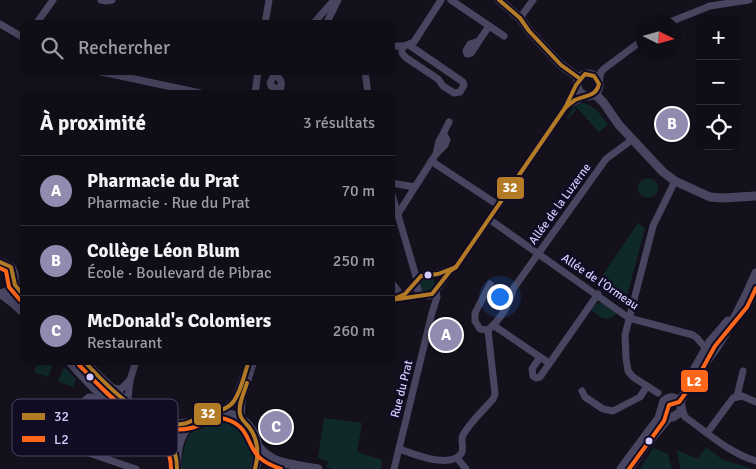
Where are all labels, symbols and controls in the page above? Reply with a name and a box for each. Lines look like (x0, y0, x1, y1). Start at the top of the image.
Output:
north arrow (636, 15, 681, 60)
map controls (696, 15, 741, 150)
button: + (696, 15, 741, 60)
search box (20, 20, 395, 75)
icon: search (38, 34, 66, 62)
text: Rechercher (78, 36, 170, 60)
button: − (696, 60, 741, 105)
pin: B (656, 105, 688, 143)
button: locate (696, 105, 741, 150)
text: À proximité (40, 110, 146, 136)
text: 3 résultats (303, 113, 375, 133)
street label: Allée de la Luzerne (526, 160, 594, 248)
text: Pharmacie du Prat (87, 169, 239, 193)
line badge: 32 (496, 176, 525, 200)
text: 32 (502, 179, 518, 196)
text: A (51, 181, 61, 201)
text: 70 m (341, 181, 375, 201)
text: Pharmacie · Rue du Prat (87, 193, 250, 213)
text: Collège Léon Blum (87, 239, 240, 263)
text: B (51, 251, 61, 271)
text: 250 m (333, 251, 375, 271)
street label: Allée de l'Ormeau (559, 251, 641, 313)
text: École · Boulevard de Pibrac (87, 263, 272, 283)
unlabelled marker (423, 270, 433, 280)
your location (487, 284, 513, 310)
text: McDonald's Colomiers (87, 309, 271, 333)
pin: A (430, 316, 462, 354)
text: C (51, 321, 61, 341)
text: 260 m (333, 321, 375, 341)
text: Restaurant (87, 333, 162, 353)
street label: Rue du Prat (388, 359, 416, 419)
line badge: L2 (680, 369, 709, 393)
unlabelled marker (85, 372, 95, 382)
text: L2 (687, 373, 701, 390)
legend (12, 399, 178, 456)
line badge: 32 (193, 402, 222, 426)
text: 32 (200, 405, 216, 422)
text: 32 (54, 408, 69, 425)
pin: C (260, 408, 292, 446)
text: L2 (54, 431, 69, 448)
unlabelled marker (644, 436, 654, 446)

